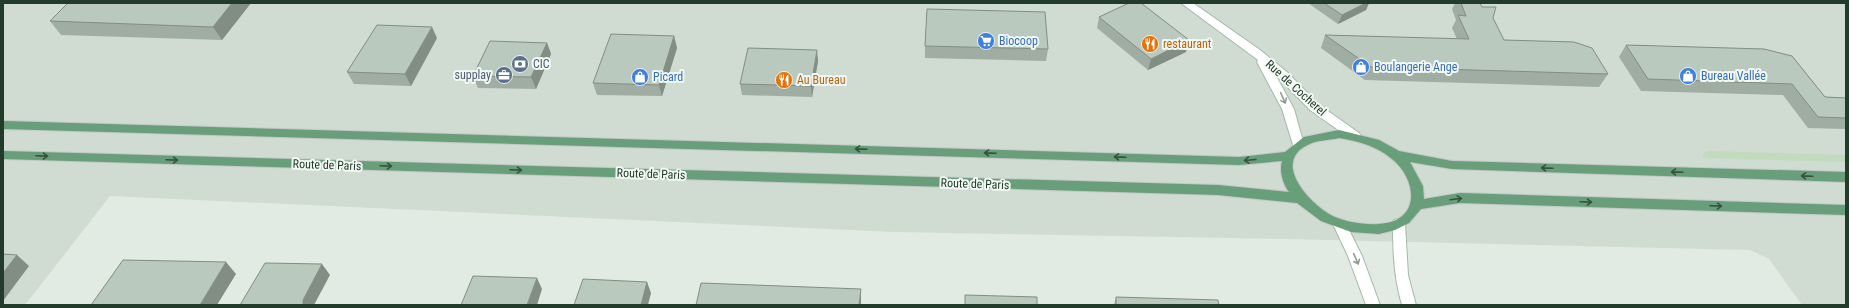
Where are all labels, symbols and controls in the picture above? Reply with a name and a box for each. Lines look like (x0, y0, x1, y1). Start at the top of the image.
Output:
supermarket icon: Biocoop (976, 31, 996, 51)
place label: Biocoop (999, 34, 1038, 48)
restaurant icon: restaurant (1140, 34, 1160, 54)
place label: restaurant (1163, 37, 1212, 51)
bank icon: CIC (510, 54, 530, 74)
place label: CIC (533, 57, 550, 71)
street label: Rue de Cocherel (1263, 57, 1329, 119)
shop icon: Boulangerie Ange (1351, 57, 1371, 77)
place label: Boulangerie Ange (1374, 60, 1458, 74)
office icon: supplay (494, 65, 514, 85)
shop icon: Bureau Vallée (1678, 66, 1698, 86)
shop icon: Picard (630, 67, 650, 87)
place label: supplay (454, 68, 491, 82)
place label: Bureau Vallée (1701, 69, 1766, 83)
place label: Picard (653, 70, 683, 84)
restaurant icon: Au Bureau (774, 70, 794, 90)
place label: Au Bureau (797, 73, 846, 87)
one-way arrow (1280, 92, 1287, 104)
one-way arrow (855, 146, 868, 153)
one-way arrow (984, 149, 997, 157)
one-way arrow (35, 152, 48, 160)
one-way arrow (1114, 154, 1127, 161)
one-way arrow (165, 156, 178, 164)
street label: Route de Paris (292, 157, 362, 173)
one-way arrow (1244, 157, 1257, 164)
one-way arrow (379, 162, 392, 170)
one-way arrow (1541, 164, 1554, 172)
street label: Route de Paris (616, 166, 686, 182)
one-way arrow (509, 167, 522, 174)
one-way arrow (1671, 168, 1684, 176)
one-way arrow (1801, 172, 1814, 180)
street label: Route de Paris (940, 176, 1010, 192)
one-way arrow (1449, 196, 1462, 203)
one-way arrow (1579, 198, 1592, 206)
one-way arrow (1709, 202, 1722, 210)
one-way arrow (1353, 253, 1360, 265)

